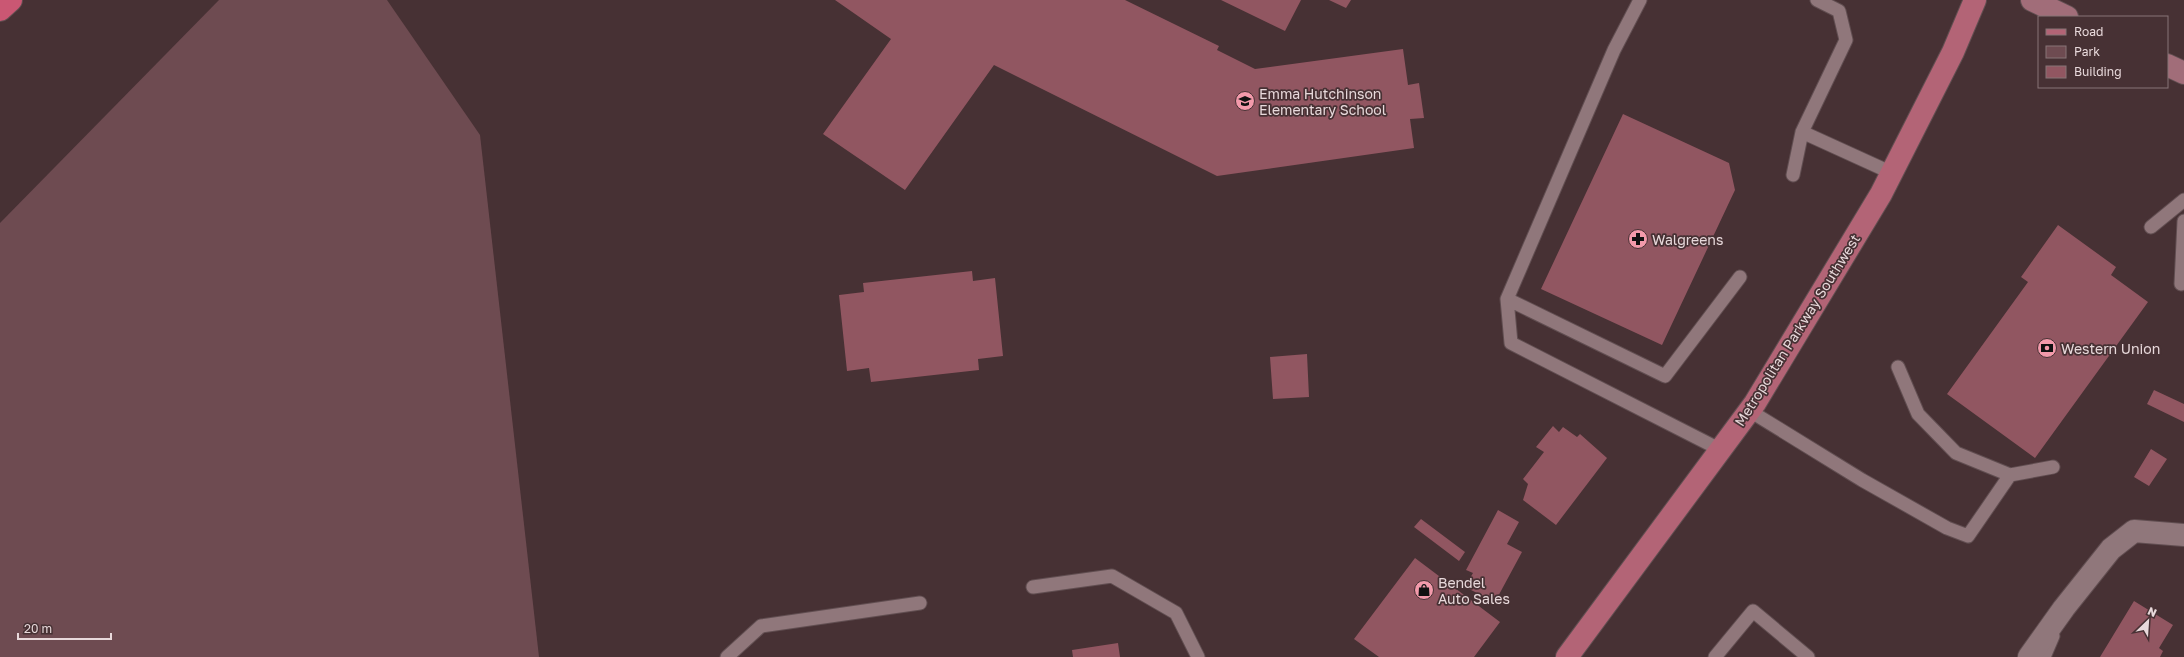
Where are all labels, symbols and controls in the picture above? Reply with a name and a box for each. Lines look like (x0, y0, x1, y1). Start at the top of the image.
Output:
legend (2038, 16, 2168, 88)
text: Road (2074, 24, 2103, 39)
text: Park (2074, 44, 2100, 59)
text: Building (2074, 64, 2122, 79)
place label: Emma Hutchinson Elementary School (1259, 85, 1386, 118)
school or university icon: Emma Hutchinson Elementary School (1234, 90, 1256, 112)
pharmacy icon: Walgreens (1627, 228, 1649, 250)
place label: Walgreens (1652, 231, 1723, 248)
street label: Metropolitan Parkway Southwest (1731, 231, 1863, 429)
bank icon: Western Union (2036, 337, 2058, 359)
place label: Western Union (2061, 340, 2160, 357)
place label: Bendel Auto Sales (1438, 574, 1510, 607)
shop icon: Bendel Auto Sales (1413, 579, 1435, 601)
north arrow (2128, 601, 2168, 641)
text: N (2146, 604, 2159, 619)
scale bar (18, 615, 111, 641)
text: 20 m (24, 621, 52, 636)

